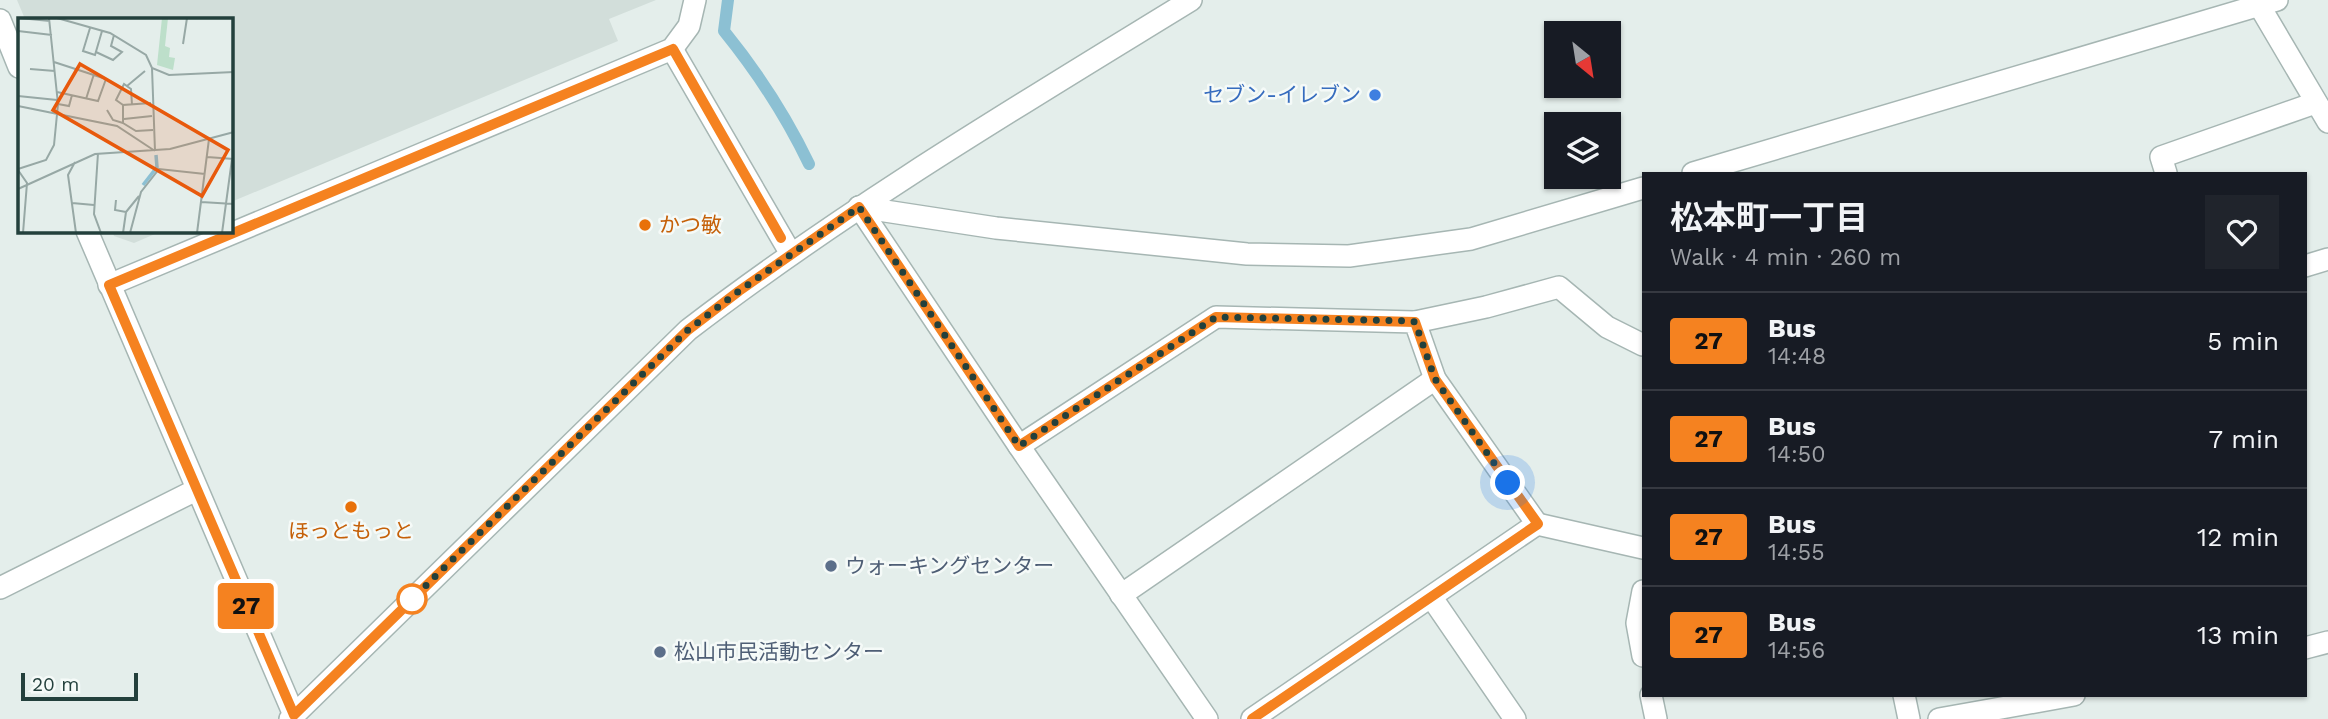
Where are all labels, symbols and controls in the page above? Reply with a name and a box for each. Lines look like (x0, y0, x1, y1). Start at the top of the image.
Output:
inset map (18, 18, 233, 233)
north arrow (1544, 21, 1620, 98)
map controls (1544, 21, 1621, 189)
place label: セブン-イレブン (1203, 82, 1361, 107)
marker: セブン-イレブン (1367, 87, 1383, 103)
button: layers (1544, 112, 1621, 189)
button: heart (2205, 195, 2279, 269)
text: 松本町一丁目 (1670, 198, 1868, 237)
place label: かつ敏 (659, 212, 722, 237)
marker: かつ敏 (637, 217, 653, 233)
text: Walk · 4 min · 260 m (1670, 244, 1901, 271)
text: Bus (1768, 313, 1816, 343)
text: 5 min (2207, 326, 2279, 356)
text: 27 (1694, 327, 1723, 355)
text: 14:48 (1768, 343, 1826, 370)
text: Bus (1768, 411, 1816, 441)
text: 7 min (2209, 424, 2279, 454)
text: 27 (1694, 425, 1723, 453)
text: 14:50 (1768, 441, 1826, 468)
your location (1490, 465, 1525, 500)
marker: ほっともっと (343, 499, 359, 515)
text: Bus (1768, 509, 1816, 539)
place label: ほっともっと (288, 518, 414, 543)
text: 12 min (2197, 522, 2279, 552)
text: 27 (1694, 523, 1723, 551)
text: 14:55 (1768, 539, 1825, 566)
place label: ウォーキングセンター (845, 553, 1054, 578)
marker: ウォーキングセンター (823, 558, 839, 574)
line badge: 27 (215, 583, 278, 629)
unlabelled marker (397, 584, 427, 614)
text: 27 (232, 592, 260, 620)
text: Bus (1768, 607, 1816, 637)
text: 13 min (2197, 620, 2279, 650)
text: 27 (1694, 621, 1723, 649)
text: 14:56 (1768, 637, 1825, 664)
place label: 松山市民活動センター (674, 639, 884, 664)
marker: 松山市民活動センター (652, 644, 668, 660)
scale bar (21, 670, 138, 702)
text: 20 m (32, 673, 79, 696)

